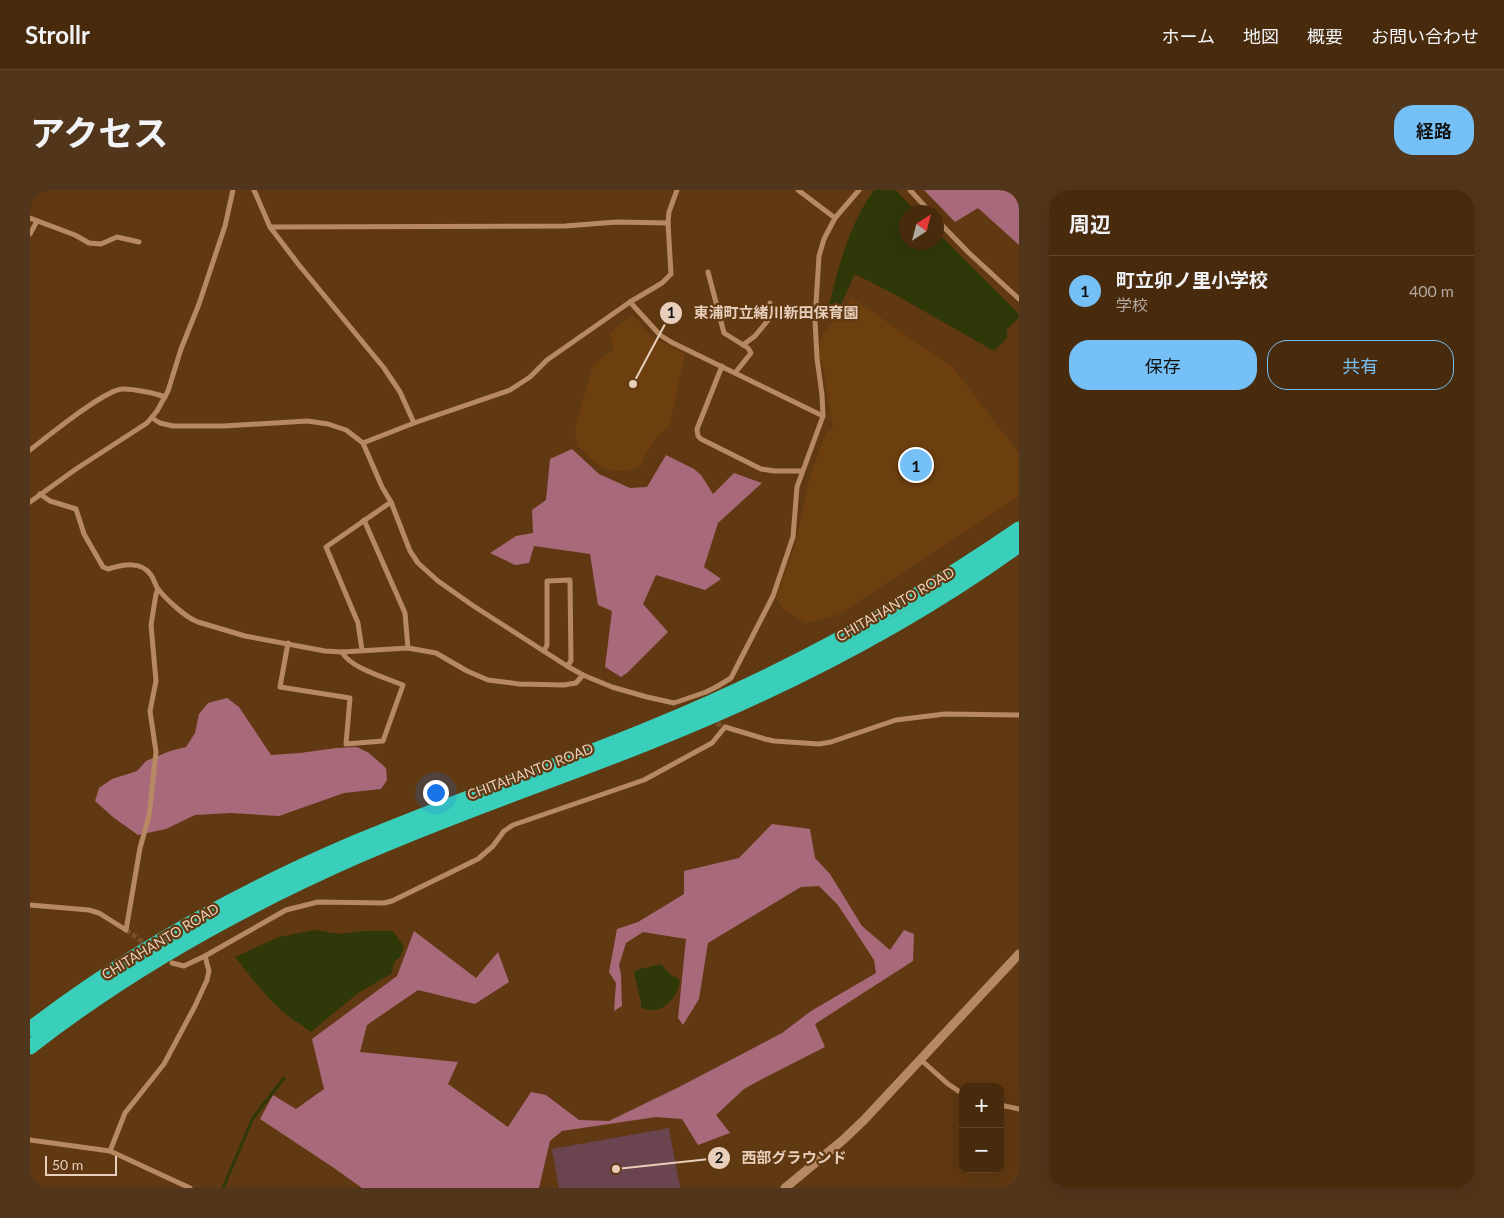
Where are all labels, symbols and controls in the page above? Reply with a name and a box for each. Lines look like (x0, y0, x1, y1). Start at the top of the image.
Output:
text: Strollr (25, 20, 90, 49)
text: ホーム (1162, 25, 1215, 47)
text: 地図 (1243, 25, 1279, 47)
text: 概要 (1307, 25, 1343, 47)
text: お問い合わせ (1371, 25, 1479, 47)
button: 経路 (1394, 105, 1474, 155)
text: アクセス (30, 111, 168, 153)
north arrow (899, 205, 944, 250)
text: 周辺 (1069, 211, 1111, 236)
text: 町立卯ノ里小学校 (1116, 268, 1268, 291)
text: 1 (1080, 281, 1090, 300)
text: 400 m (1409, 281, 1454, 300)
text: 学校 (1116, 295, 1148, 314)
callout: 東浦町立緒川新田保育園 (659, 298, 869, 328)
text: 1 (667, 303, 675, 321)
text: 東浦町立緒川新田保育園 (693, 303, 859, 321)
button: 保存 (1069, 340, 1257, 390)
button: 共有 (1267, 340, 1454, 390)
pin: 1 (900, 446, 932, 484)
street label: CHITAHANTO ROAD (833, 563, 957, 645)
street label: CHITAHANTO ROAD (464, 739, 596, 803)
your location (423, 780, 449, 806)
street label: CHITAHANTO ROAD (98, 899, 222, 983)
map controls (959, 1083, 1004, 1173)
button: + (959, 1083, 1004, 1128)
button: − (959, 1128, 1004, 1173)
callout: 西部グラウンド (707, 1143, 857, 1173)
text: 2 (715, 1148, 724, 1166)
text: 西部グラウンド (741, 1148, 847, 1166)
scale bar (45, 1153, 118, 1176)
text: 50 m (52, 1156, 83, 1173)

